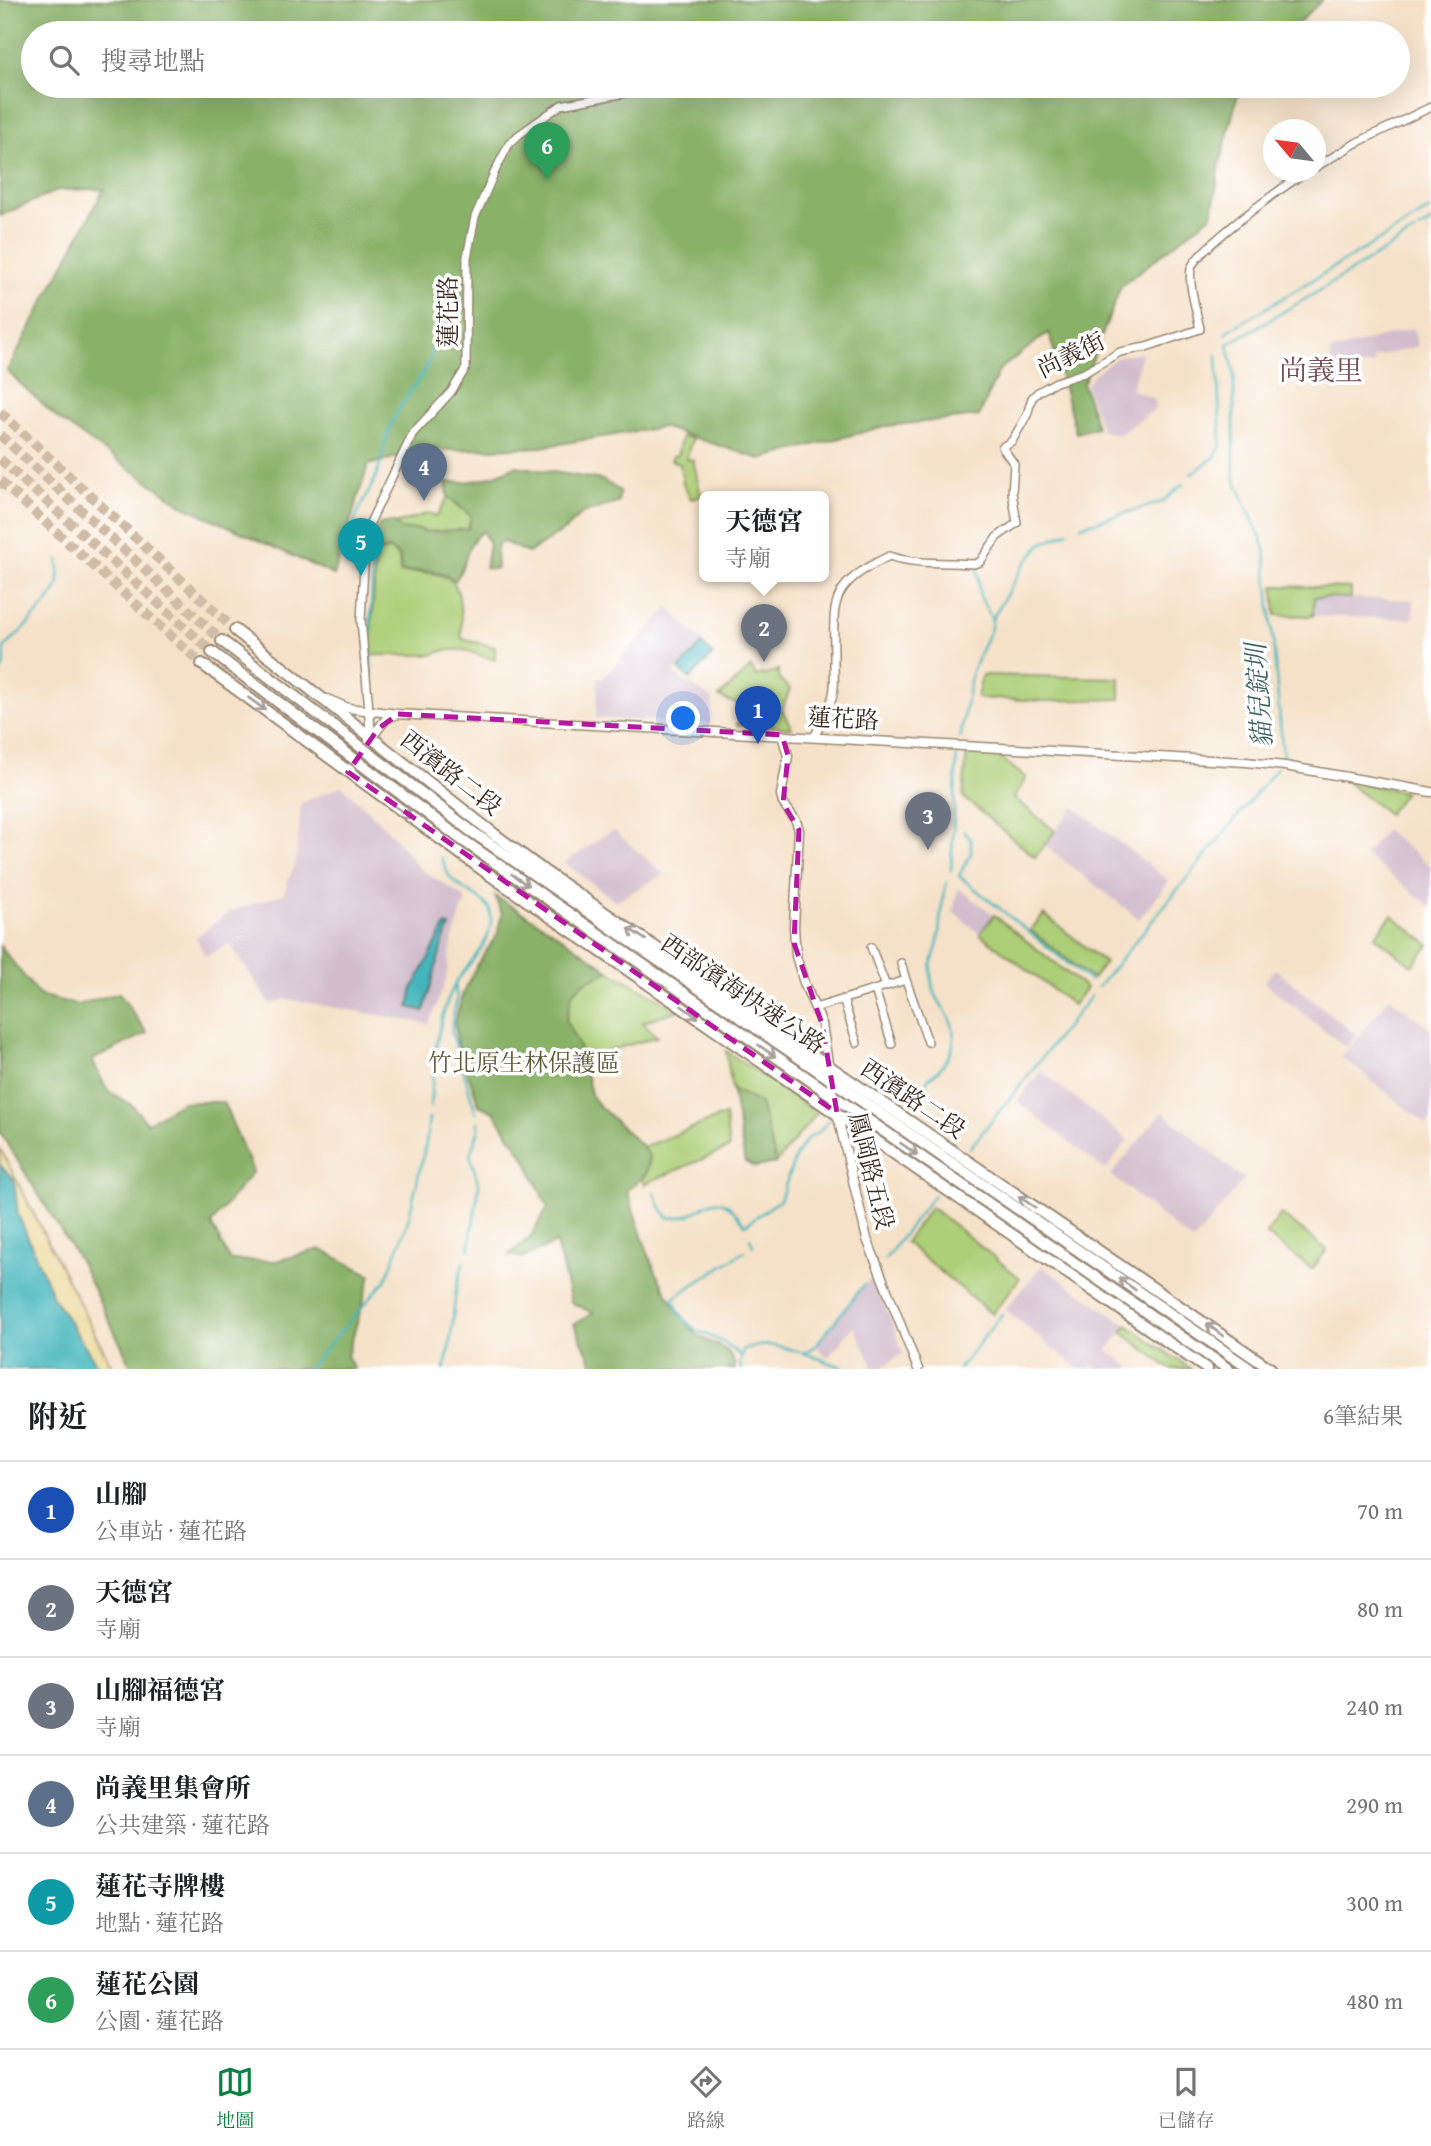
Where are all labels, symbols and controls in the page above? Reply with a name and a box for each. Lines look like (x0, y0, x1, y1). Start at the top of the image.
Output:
search box (21, 21, 1410, 98)
icon: search (45, 41, 83, 79)
text: 搜尋地點 (101, 41, 205, 80)
north arrow (1263, 119, 1326, 182)
pin: 6 (524, 122, 570, 180)
street label: 蓮花路 (430, 276, 465, 348)
street label: 尚義街 (1031, 323, 1111, 386)
district label: 尚義里 (1279, 349, 1363, 390)
pin: 4 (401, 443, 447, 501)
popup (699, 491, 829, 582)
text: 天德宮 (725, 501, 803, 540)
pin: 5 (338, 518, 384, 576)
text: 寺廟 (725, 541, 771, 574)
pin: 2 (741, 604, 787, 662)
water label: 貓兒錠圳 (1235, 639, 1282, 749)
pin: 1 (735, 686, 781, 744)
one-way arrow (247, 697, 266, 711)
street label: 蓮花路 (806, 699, 880, 738)
your location (666, 701, 700, 735)
street label: 西濱路二段 (393, 722, 509, 823)
pin: 3 (905, 792, 951, 850)
one-way arrow (393, 805, 412, 820)
one-way arrow (510, 873, 529, 887)
street label: 西部濱海快速公路 (654, 925, 833, 1062)
one-way arrow (628, 927, 648, 941)
one-way arrow (680, 1005, 699, 1019)
one-way arrow (757, 1044, 777, 1058)
park label: 竹北原生林保護區 (428, 1045, 620, 1080)
street label: 西濱路二段 (854, 1051, 973, 1147)
street label: 鳳岡路五段 (840, 1108, 903, 1233)
one-way arrow (899, 1142, 918, 1156)
one-way arrow (1018, 1195, 1037, 1209)
one-way arrow (1118, 1277, 1137, 1291)
one-way arrow (1206, 1323, 1225, 1337)
text: 附近 (28, 1394, 88, 1438)
text: 6筆結果 (1323, 1399, 1403, 1432)
text: 山腳 (95, 1474, 147, 1513)
text: 1 (45, 1494, 57, 1527)
text: 70 m (1357, 1494, 1403, 1527)
text: 公車站 · 蓮花路 (95, 1514, 247, 1547)
text: 天德宮 (95, 1572, 173, 1611)
text: 2 (45, 1592, 57, 1625)
text: 80 m (1357, 1592, 1403, 1625)
text: 寺廟 (95, 1612, 141, 1645)
text: 山腳福德宮 (95, 1670, 225, 1709)
text: 3 (45, 1690, 57, 1723)
text: 240 m (1346, 1690, 1403, 1723)
text: 寺廟 (95, 1710, 141, 1743)
text: 尚義里集會所 (95, 1768, 251, 1807)
text: 4 (45, 1788, 57, 1821)
text: 290 m (1346, 1788, 1403, 1821)
text: 公共建築 · 蓮花路 (95, 1808, 270, 1841)
text: 蓮花寺牌樓 (95, 1866, 225, 1905)
text: 5 (45, 1886, 57, 1919)
text: 300 m (1346, 1886, 1403, 1919)
text: 地點 · 蓮花路 (95, 1906, 224, 1939)
text: 蓮花公園 (95, 1964, 199, 2003)
text: 6 (45, 1984, 57, 2017)
text: 480 m (1346, 1984, 1403, 2017)
text: 公園 · 蓮花路 (95, 2004, 224, 2037)
tab: 地圖 (216, 2063, 254, 2134)
tab: 路線 (687, 2063, 725, 2134)
tab: 已儲存 (1158, 2063, 1215, 2134)

